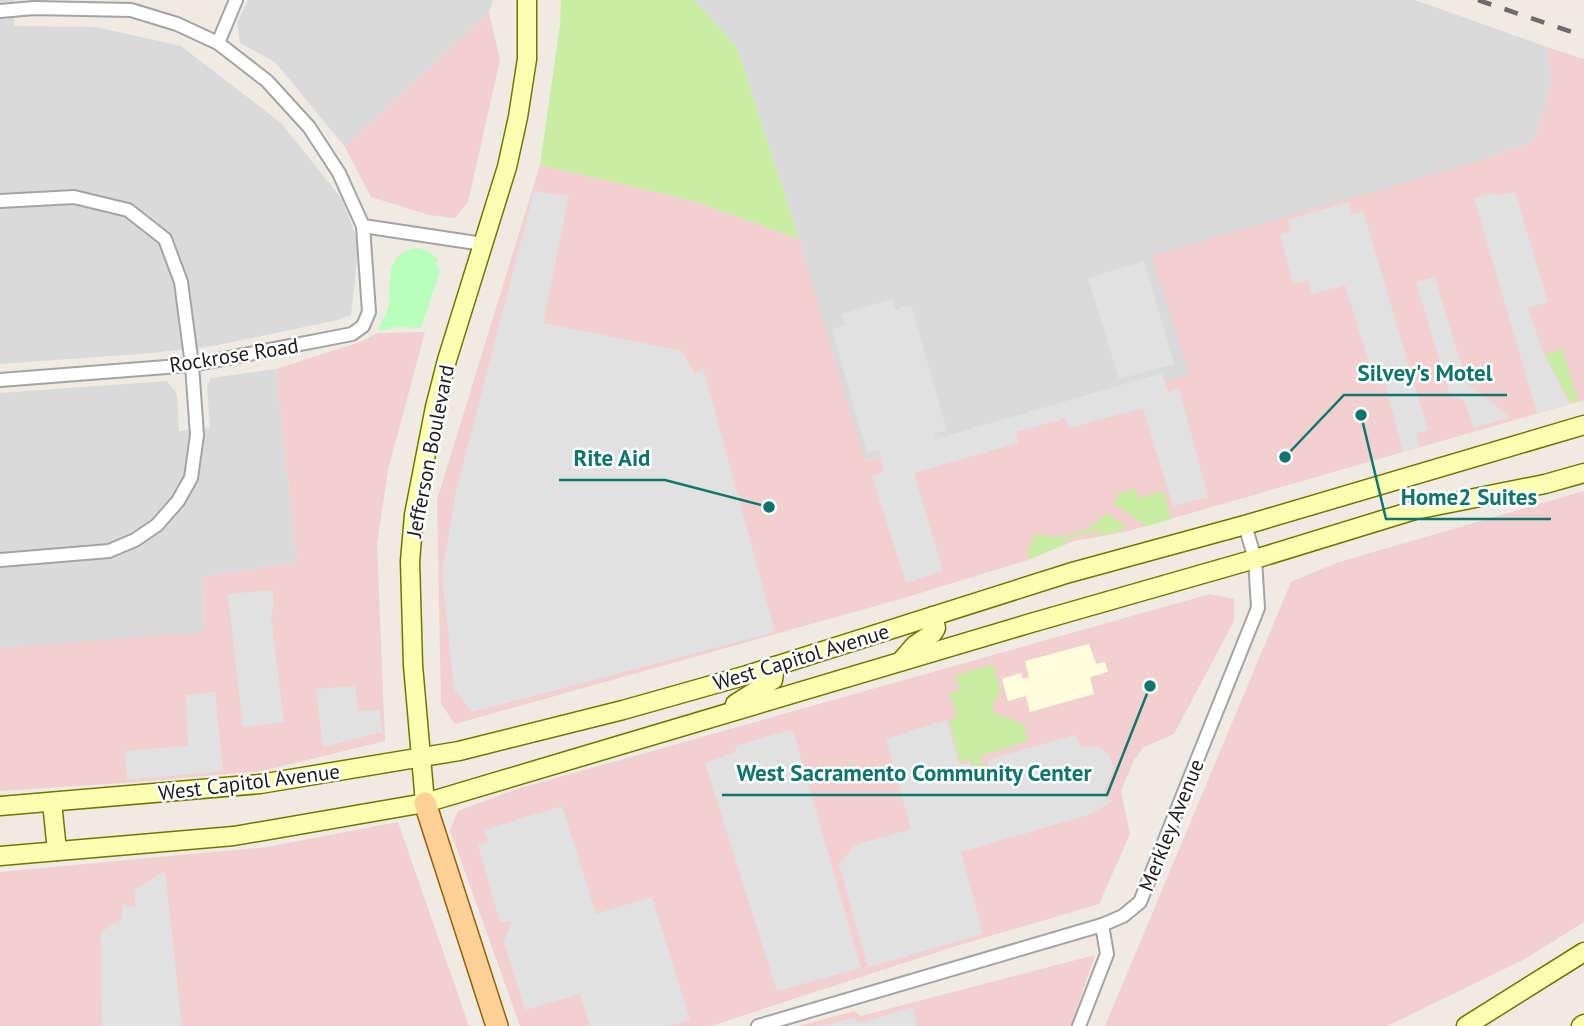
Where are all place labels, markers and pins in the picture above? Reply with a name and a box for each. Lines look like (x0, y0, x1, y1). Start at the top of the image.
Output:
callout: Silvey's Motel (1344, 351, 1507, 395)
callout: Rite Aid (559, 436, 665, 480)
callout: Home2 Suites (1386, 475, 1551, 519)
callout: West Sacramento Community Center (722, 751, 1107, 795)

